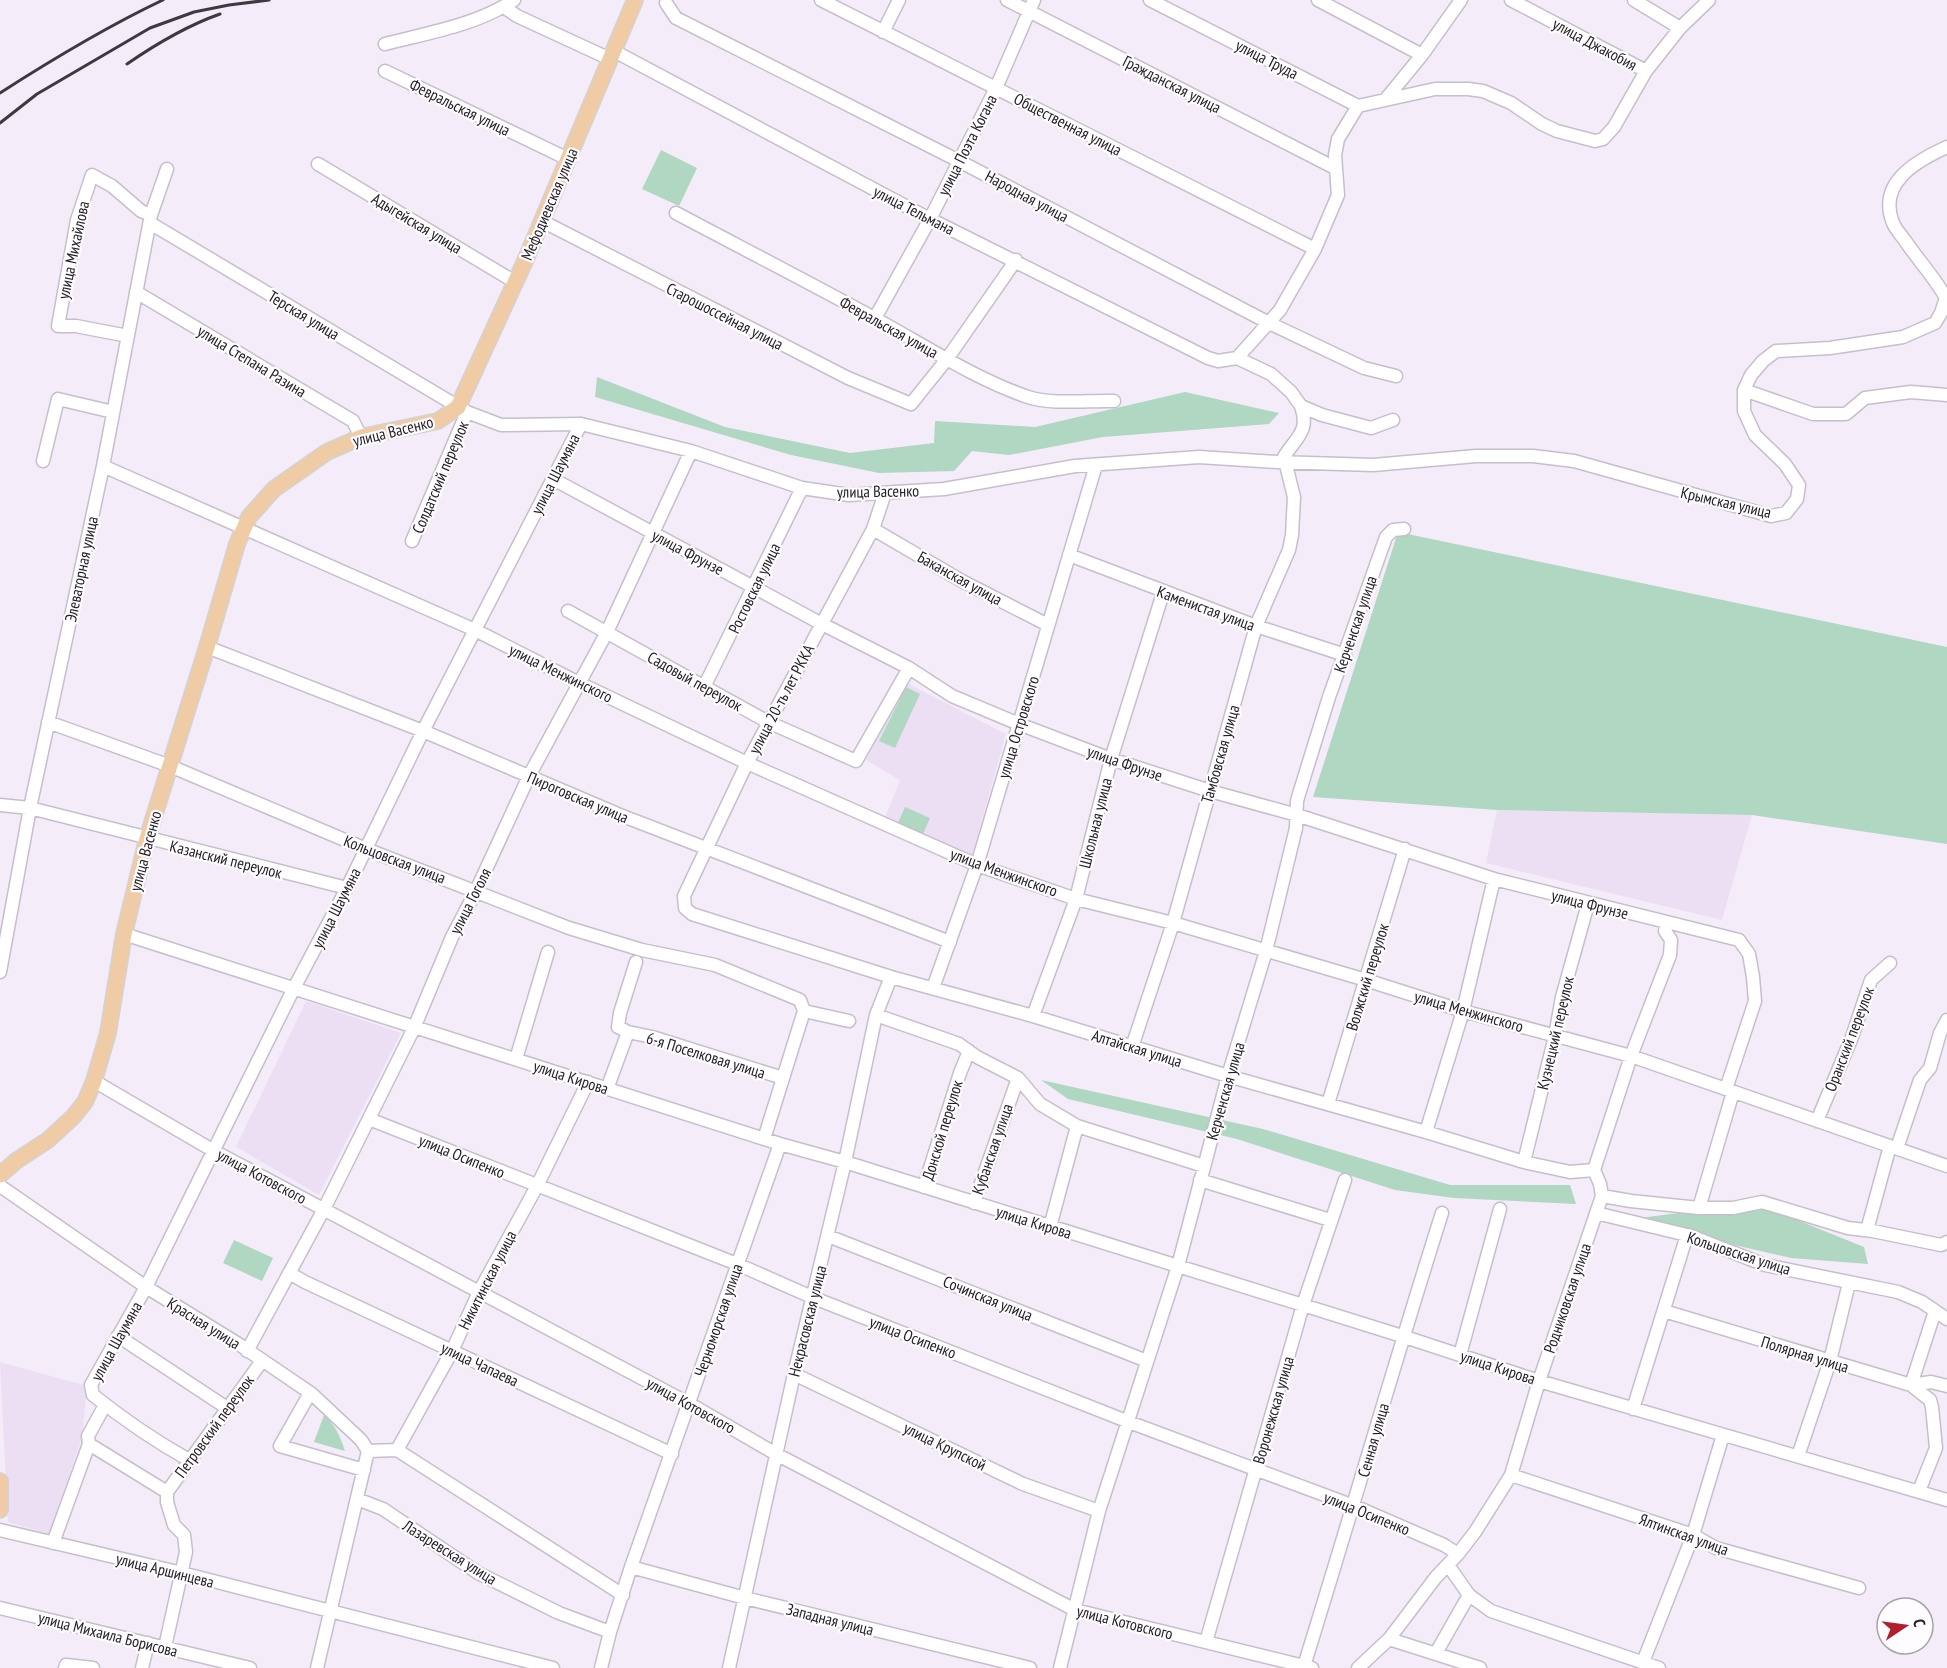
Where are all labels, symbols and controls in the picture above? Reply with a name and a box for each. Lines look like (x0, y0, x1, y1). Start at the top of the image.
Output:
street label: улица Джакобия (1549, 13, 1641, 75)
street label: улица Труда (1232, 35, 1302, 83)
street label: Гражданская улица (1120, 51, 1224, 117)
street label: Февральская улица (406, 74, 514, 140)
street label: Общественная улица (1011, 88, 1125, 160)
street label: улица Поэта Когана (933, 91, 1001, 199)
street label: Мефодиевская улица (516, 145, 582, 263)
street label: Народная улица (982, 166, 1072, 226)
street label: улица Тельмана (870, 181, 958, 239)
street label: Адыгейская улица (368, 188, 466, 258)
street label: улица Михайлова (53, 199, 93, 301)
street label: Старошоссейная улица (663, 278, 787, 354)
street label: Терская улица (265, 286, 343, 344)
street label: Февральская улица (836, 292, 942, 362)
street label: улица Степана Разина (194, 321, 310, 401)
street label: улица Васенко (351, 411, 435, 451)
street label: Солдатский переулок (407, 417, 473, 536)
street label: улица Шаумяна (526, 430, 584, 518)
street label: улица Васенко (837, 480, 919, 502)
street label: Крымская улица (1679, 482, 1773, 522)
street label: Элеваторная улица (60, 514, 102, 624)
street label: улица Фрунзе (649, 525, 727, 579)
street label: Ростовская улица (724, 540, 784, 636)
street label: Баканская улица (914, 547, 1006, 609)
street label: Керченская улица (1329, 573, 1381, 675)
street label: Каменистая улица (1154, 581, 1258, 635)
street label: улица Менжинского (506, 639, 616, 707)
street label: улица 20-ть лет РККА (744, 641, 818, 757)
street label: Садовый переулок (644, 647, 747, 716)
street label: улица Островского (993, 673, 1043, 781)
street label: Тамбовская улица (1196, 703, 1244, 805)
street label: улица Фрунзе (1085, 741, 1165, 785)
street label: Пироговская улица (524, 767, 632, 827)
street label: Школьная улица (1074, 776, 1116, 870)
street label: улица Васенко (125, 809, 165, 893)
street label: Кольцовская улица (341, 830, 449, 888)
street label: Казанский переулок (168, 835, 285, 883)
street label: улица Менжинского (948, 843, 1060, 901)
street label: улица Шаумяна (307, 864, 365, 952)
street label: улица Гоголя (445, 865, 495, 937)
street label: улица Фрунзе (1550, 885, 1630, 923)
street label: Волжский переулок (1341, 920, 1393, 1033)
street label: Кузнецкий переулок (1532, 973, 1578, 1092)
street label: Оранский переулок (1820, 983, 1878, 1094)
street label: улица Менжинского (1412, 986, 1526, 1036)
street label: Алтайская улица (1090, 1025, 1184, 1071)
street label: 6-я Поселковая улица (644, 1027, 768, 1083)
street label: Керченская улица (1201, 1040, 1249, 1142)
street label: улица Кирова (531, 1055, 611, 1099)
street label: Донской переулок (917, 1077, 967, 1182)
street label: Кубанская улица (967, 1101, 1017, 1197)
street label: улица Осипенко (416, 1130, 508, 1182)
street label: улица Котовского (214, 1144, 310, 1208)
street label: улица Кирова (994, 1201, 1074, 1243)
street label: Никитинская улица (453, 1227, 521, 1333)
street label: Кольцовская улица (1685, 1227, 1793, 1279)
street label: Родниковская улица (1539, 1241, 1595, 1355)
street label: Черноморская улица (689, 1261, 747, 1379)
street label: Некрасовская улица (783, 1263, 831, 1379)
street label: Сочинская улица (940, 1271, 1036, 1325)
street label: Красная улица (164, 1293, 244, 1353)
street label: улица Шаумяна (86, 1298, 146, 1384)
street label: улица Осипенко (867, 1311, 959, 1363)
street label: Полярная улица (1759, 1331, 1851, 1377)
street label: улица Чапаева (438, 1337, 522, 1391)
street label: улица Кирова (1458, 1345, 1538, 1389)
street label: Воронежская улица (1248, 1354, 1298, 1466)
street label: Петровский переулок (170, 1370, 258, 1481)
street label: улица Котовского (643, 1372, 739, 1438)
street label: Сенная улица (1353, 1401, 1393, 1479)
street label: улица Крупской (900, 1417, 990, 1475)
street label: улица Осипенко (1321, 1487, 1413, 1539)
street label: Ялтинская улица (1637, 1509, 1731, 1559)
street label: Лазаревская улица (398, 1515, 501, 1589)
street label: улица Аршинцева (114, 1548, 216, 1592)
north arrow (1875, 1596, 1935, 1656)
street label: Западная улица (784, 1598, 876, 1640)
street label: улица Котовского (1075, 1600, 1175, 1644)
street label: улица Михаила Борисова (36, 1607, 180, 1661)
text: С (1909, 1617, 1930, 1629)

